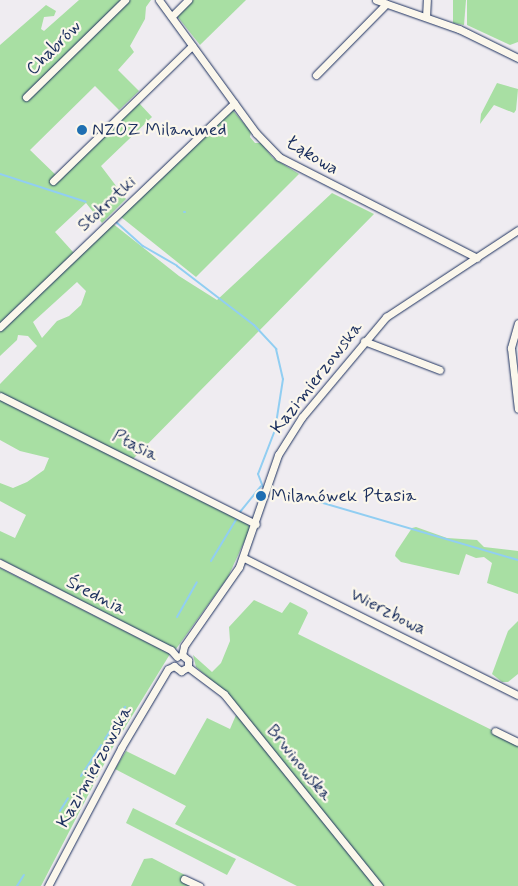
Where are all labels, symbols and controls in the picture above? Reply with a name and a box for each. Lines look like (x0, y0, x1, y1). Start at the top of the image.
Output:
street label: Chabrów (22, 16, 86, 80)
place label: NZOZ Milanmed (92, 119, 224, 141)
marker: NZOZ Milanmed (76, 124, 88, 136)
street label: Łąkowa (282, 132, 342, 180)
street label: Stokrotki (73, 172, 141, 236)
street label: Kazimierzowska (267, 318, 367, 438)
street label: Ptasia (109, 425, 161, 467)
place label: Milanówek Ptasia (271, 485, 411, 507)
marker: Milanówek Ptasia (255, 490, 267, 502)
street label: Średnia (63, 572, 129, 620)
street label: Wierzbowa (347, 584, 429, 640)
street label: Kazimierzowska (53, 702, 137, 832)
street label: Brwinowska (262, 720, 336, 806)

